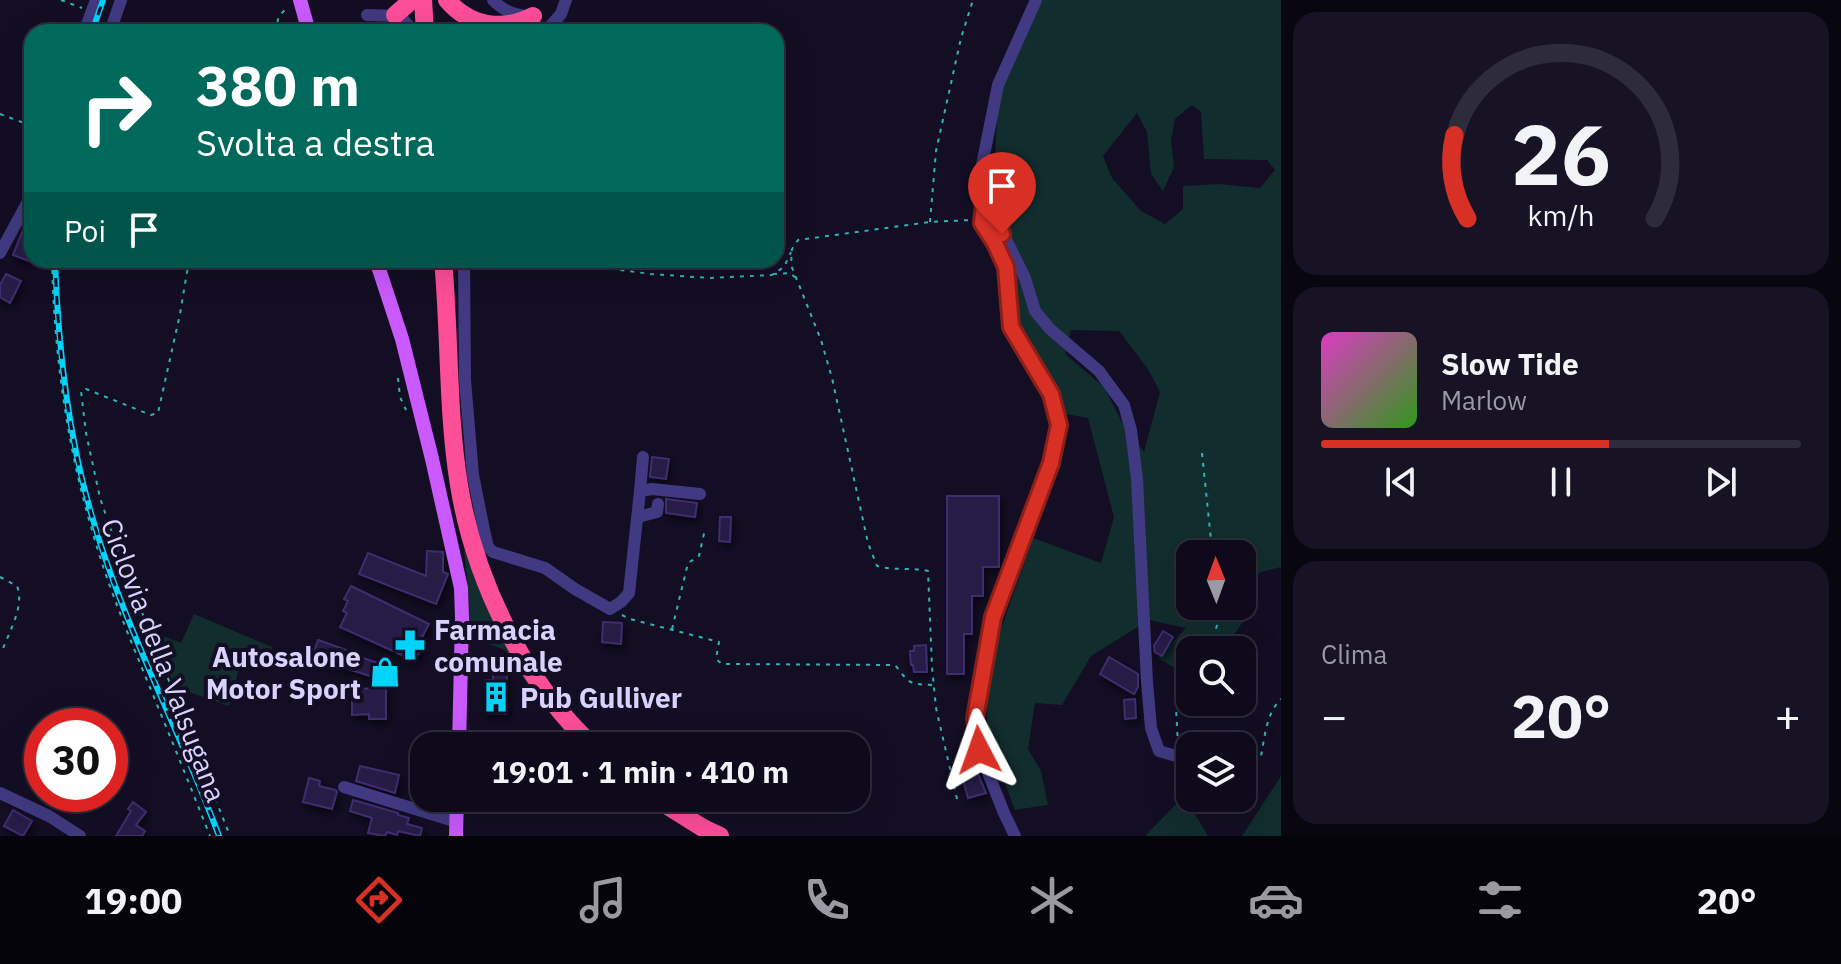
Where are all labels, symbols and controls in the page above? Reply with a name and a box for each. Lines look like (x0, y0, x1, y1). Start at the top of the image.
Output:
text: 380 m (196, 49, 360, 121)
icon: right (64, 56, 168, 160)
text: 26 (1511, 100, 1611, 208)
text: Svolta a destra (196, 119, 435, 166)
pin (968, 152, 1036, 234)
icon: arrive (980, 164, 1024, 208)
text: km/h (1527, 198, 1595, 235)
icon: arrive (122, 208, 166, 252)
text: Poi (64, 211, 106, 250)
text: Slow Tide (1441, 344, 1579, 383)
text: Marlow (1441, 383, 1527, 417)
icon: previous (1379, 460, 1423, 504)
icon: pause (1539, 460, 1583, 504)
icon: next (1699, 460, 1743, 504)
street label: Ciclovia della Valsugana (93, 513, 235, 807)
north arrow (1176, 540, 1256, 620)
map controls (1176, 540, 1256, 812)
place label: Farmacia comunale (434, 611, 563, 680)
pharmacy icon: Farmacia comunale (393, 628, 427, 662)
button: search (1176, 636, 1256, 716)
text: Clima (1321, 637, 1387, 671)
place label: Autosalone Motor Sport (206, 638, 361, 707)
shop icon: Autosalone Motor Sport (368, 655, 402, 689)
text: 20° (1511, 676, 1611, 755)
place label: Pub Gulliver (520, 679, 682, 716)
building icon: Pub Gulliver (479, 680, 513, 714)
text: − (1321, 687, 1347, 744)
text: + (1775, 687, 1801, 744)
speed limit sign: 30 (24, 708, 128, 812)
position arrow (937, 708, 1021, 792)
button: layers (1176, 732, 1256, 812)
text: 19:01 · 1 min · 410 m (491, 752, 789, 791)
icon: directions (351, 872, 407, 928)
icon: music (575, 872, 631, 928)
icon: phone (799, 872, 855, 928)
icon: climate (1024, 872, 1080, 928)
icon: car (1248, 872, 1304, 928)
icon: filters (1472, 872, 1528, 928)
text: 19:00 (84, 877, 182, 924)
text: 20° (1697, 877, 1757, 924)

